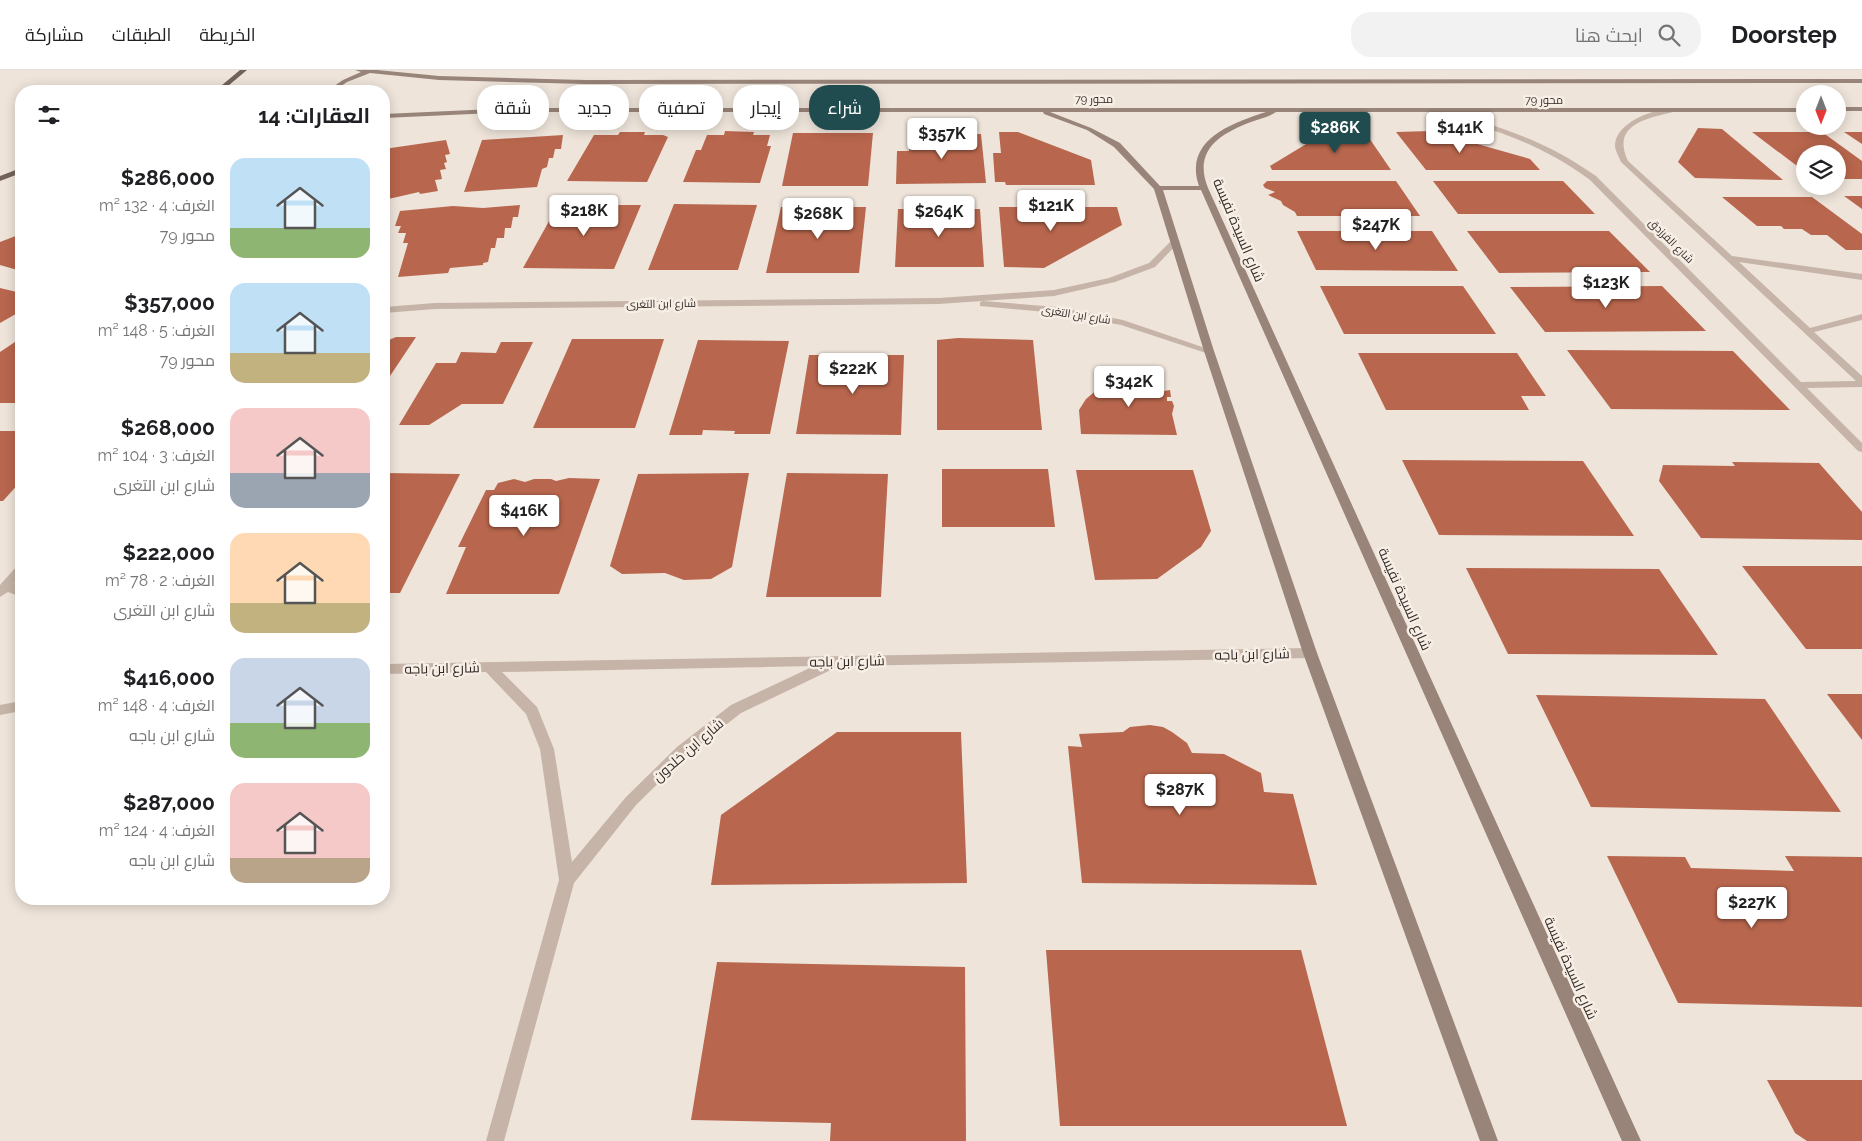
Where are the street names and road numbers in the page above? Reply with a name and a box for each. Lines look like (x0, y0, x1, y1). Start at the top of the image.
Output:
street label: محور 79 (1075, 93, 1113, 106)
street label: محور 79 (1525, 94, 1563, 107)
street label: شارع السيدة نفيسة (1209, 176, 1268, 284)
street label: شارع الفرزدق (1645, 216, 1696, 267)
street label: شارع ابن التغرى (626, 297, 696, 312)
street label: شارع ابن التغرى (1040, 303, 1112, 328)
street label: شارع السيدة نفيسة (1374, 545, 1435, 653)
street label: شارع ابن باجه (1214, 645, 1290, 664)
street label: شارع ابن باجه (809, 652, 885, 671)
street label: شارع ابن باجه (404, 659, 480, 678)
street label: شارع ابن خلدون (650, 715, 727, 786)
street label: شارع السيدة نفيسة (1540, 914, 1601, 1022)

